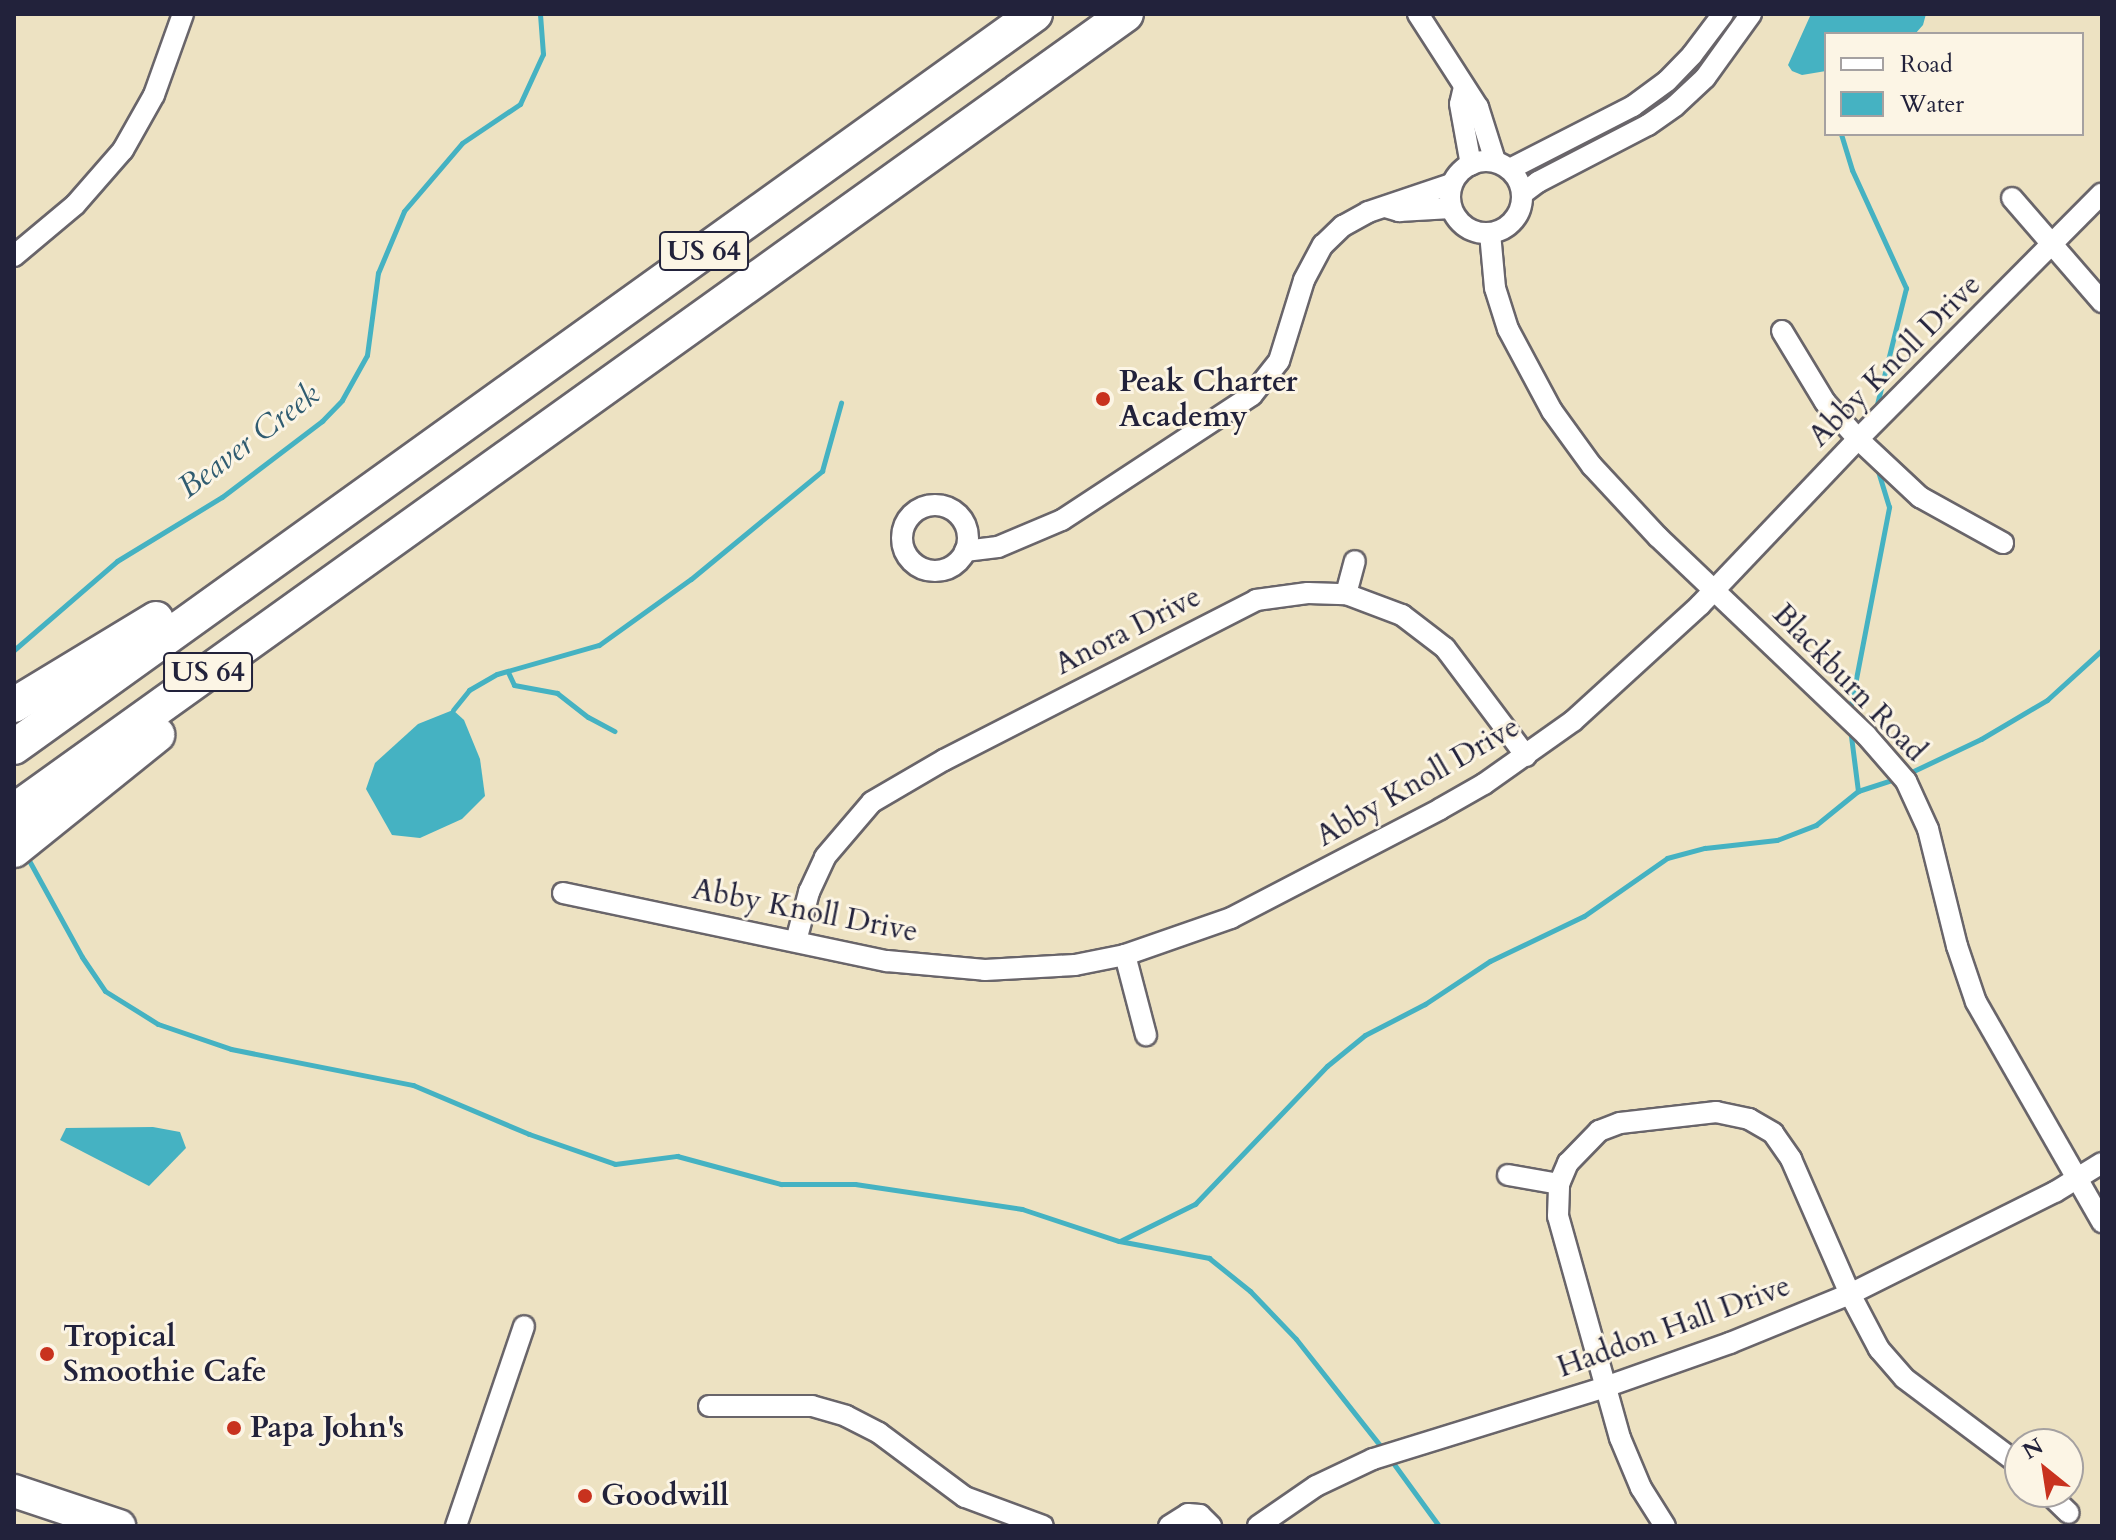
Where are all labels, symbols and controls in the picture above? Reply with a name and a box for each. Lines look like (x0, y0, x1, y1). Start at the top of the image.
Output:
legend (1824, 32, 2084, 136)
text: Road (1900, 48, 1953, 81)
text: Water (1900, 88, 1964, 121)
road number: US 64 (658, 227, 750, 275)
street label: Abby Knoll Drive (1801, 267, 1989, 455)
place label: Peak Charter Academy (1119, 364, 1298, 434)
water label: Beaver Creek (171, 375, 327, 507)
marker: Peak Charter Academy (1094, 390, 1112, 408)
street label: Anora Drive (1049, 579, 1207, 683)
street label: Blackburn Road (1765, 597, 1933, 769)
road number: US 64 (162, 648, 254, 696)
street label: Abby Knoll Drive (1310, 709, 1526, 855)
street label: Abby Knoll Drive (689, 871, 921, 951)
street label: Haddon Hall Drive (1553, 1268, 1795, 1386)
place label: Tropical Smoothie Cafe (63, 1319, 267, 1390)
marker: Tropical Smoothie Cafe (38, 1345, 56, 1363)
place label: Papa John's (250, 1410, 404, 1446)
marker: Papa John's (225, 1419, 243, 1437)
north arrow (2004, 1428, 2084, 1508)
text: N (2017, 1431, 2049, 1467)
place label: Goodwill (601, 1478, 729, 1514)
marker: Goodwill (576, 1487, 594, 1505)

